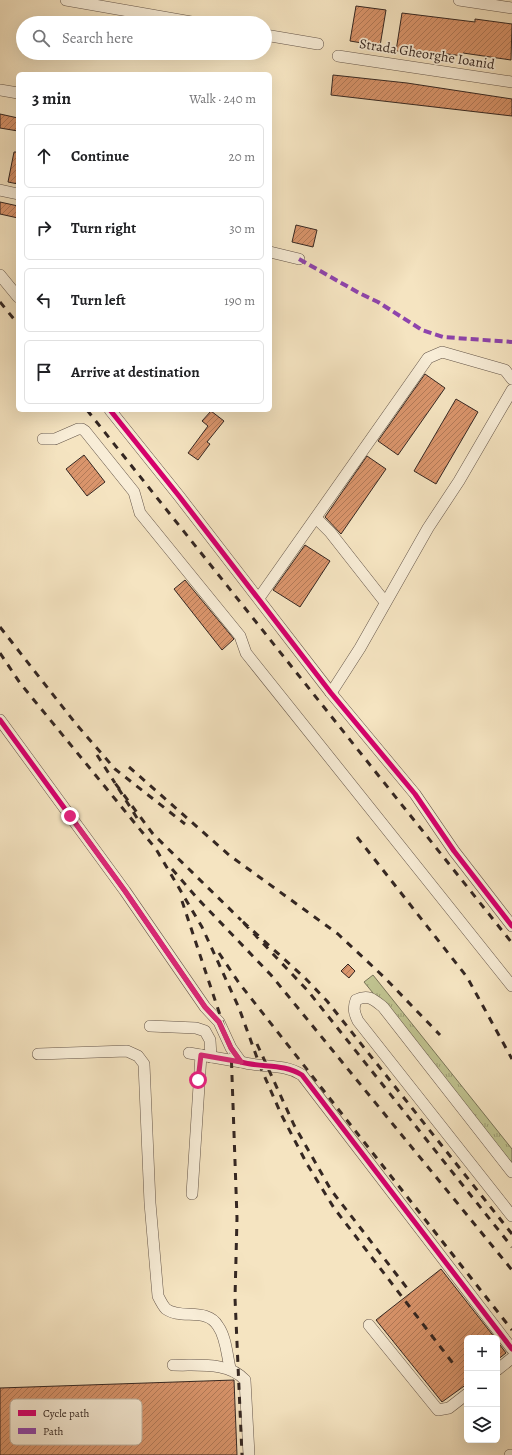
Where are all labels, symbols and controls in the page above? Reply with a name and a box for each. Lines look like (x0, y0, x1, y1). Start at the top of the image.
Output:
search box (16, 16, 272, 60)
icon: search (30, 27, 52, 49)
text: Search here (62, 28, 133, 48)
street label: Strada Gheorghe Ioanid (358, 34, 497, 74)
text: 3 min (32, 87, 71, 110)
text: Walk · 240 m (189, 90, 256, 107)
icon: ahead (33, 145, 55, 167)
text: Continue (71, 146, 129, 166)
text: 20 m (229, 148, 255, 165)
icon: right (33, 217, 55, 239)
text: Turn right (71, 218, 136, 238)
text: 30 m (229, 220, 255, 237)
icon: left (33, 289, 55, 311)
text: Turn left (71, 290, 126, 310)
text: 190 m (224, 292, 255, 309)
icon: arrive (33, 361, 55, 383)
text: Arrive at destination (71, 362, 200, 382)
route end (61, 807, 79, 825)
route start (189, 1071, 207, 1089)
map controls (464, 1335, 500, 1443)
button: + (464, 1335, 500, 1371)
button: − (464, 1371, 500, 1407)
legend (10, 1399, 142, 1445)
text: Cycle path (43, 1406, 90, 1421)
button: layers (464, 1407, 500, 1443)
text: Path (43, 1424, 64, 1439)

